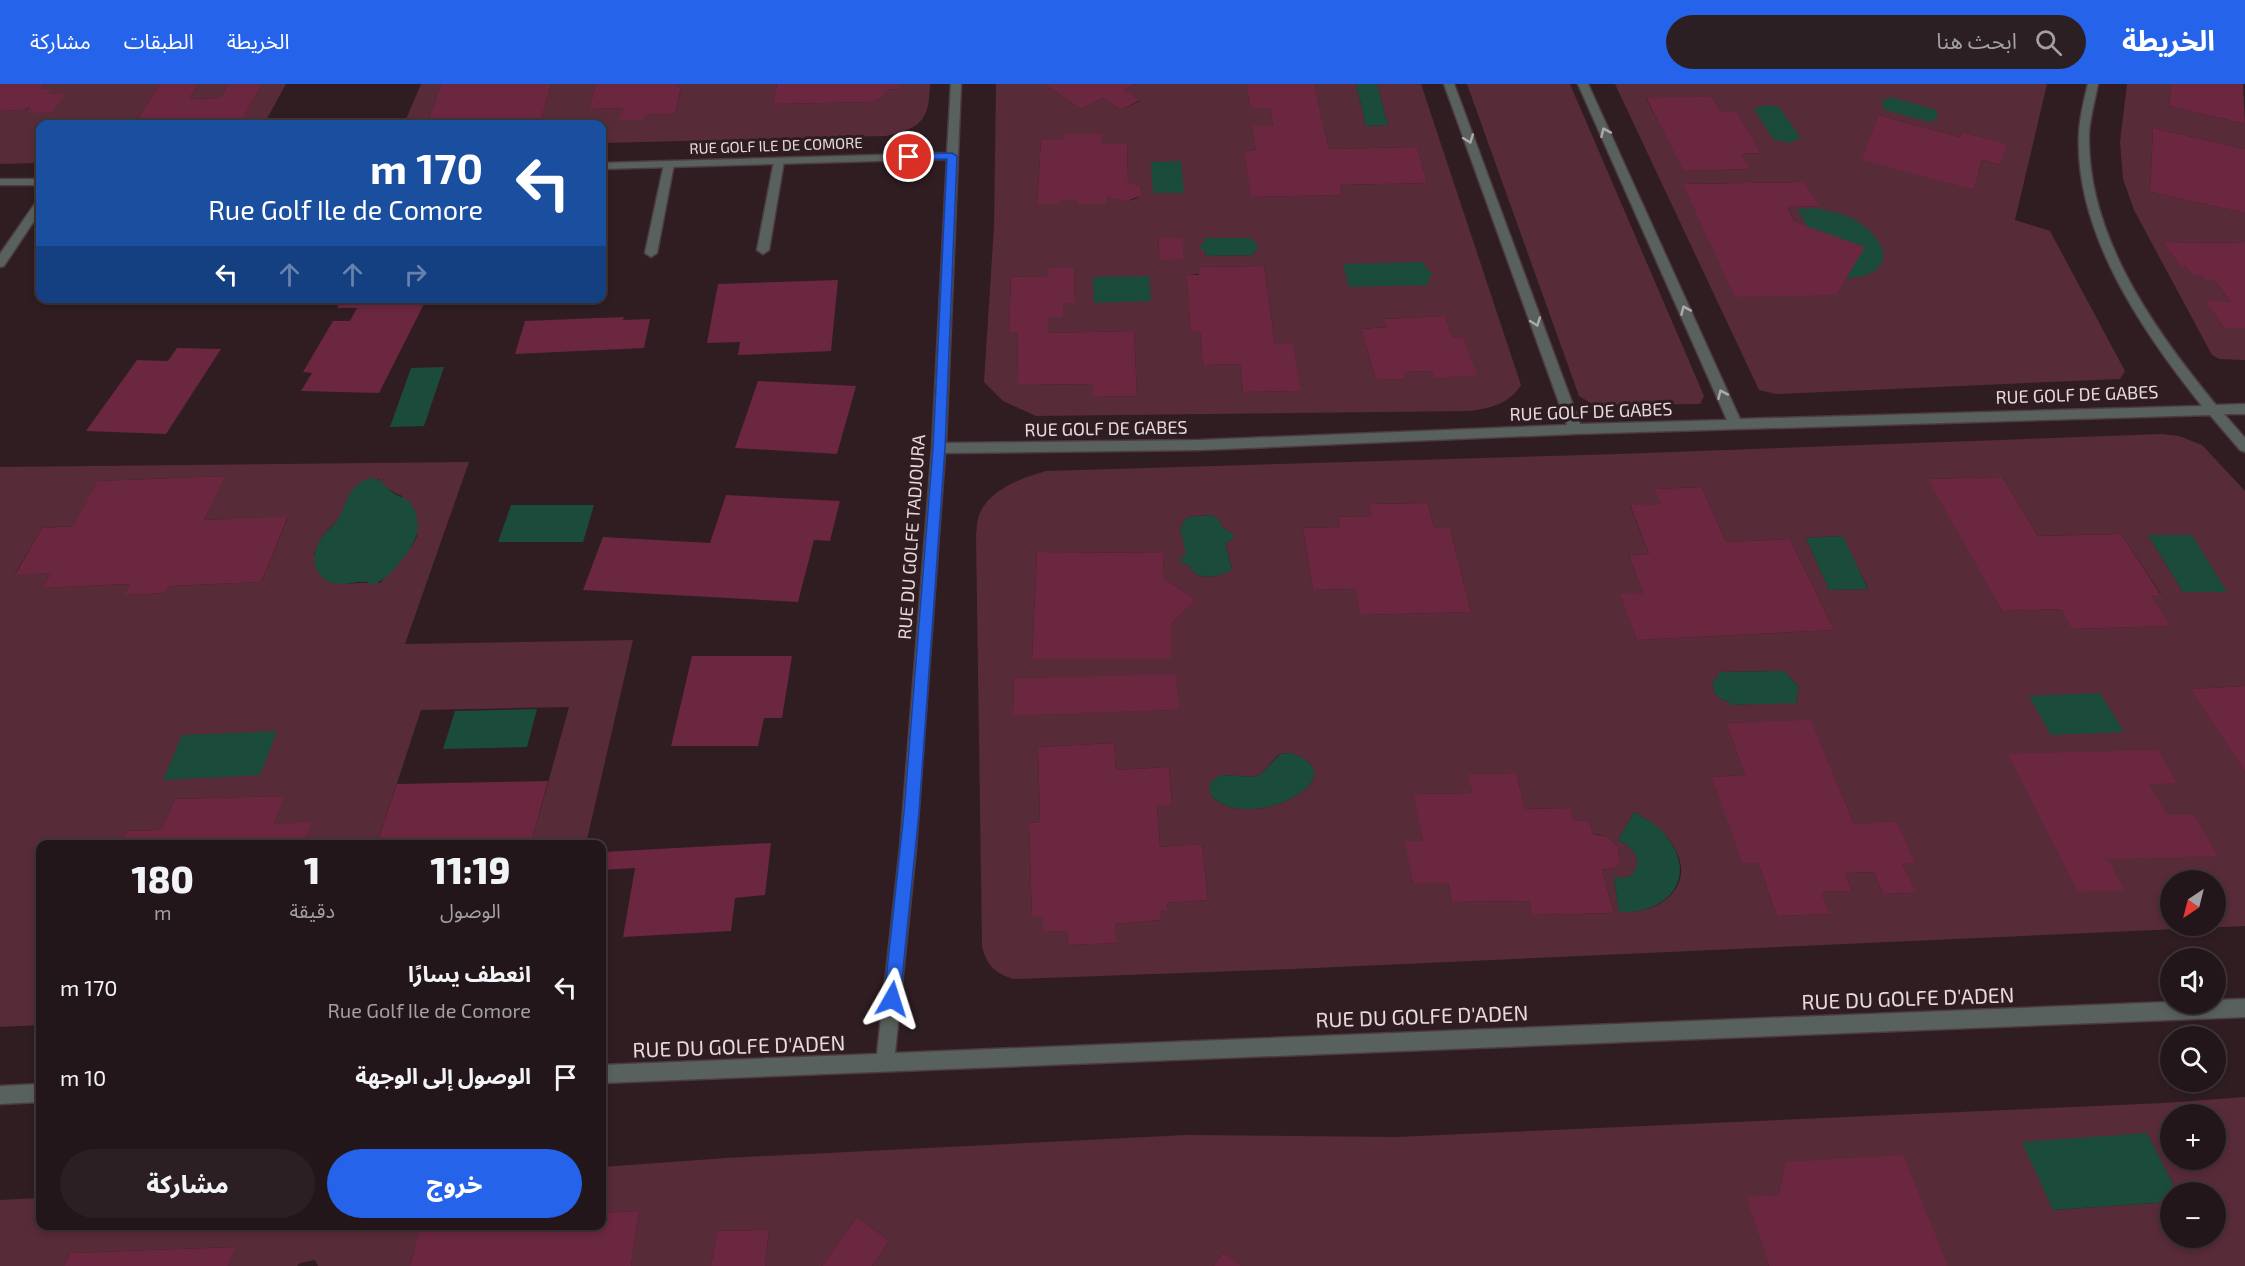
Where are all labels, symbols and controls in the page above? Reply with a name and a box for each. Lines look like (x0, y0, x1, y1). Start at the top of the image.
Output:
search box (1666, 15, 2086, 69)
text: الخريطة (2122, 23, 2215, 57)
icon: search (2032, 26, 2065, 59)
text: ابحث هنا (1936, 27, 2017, 53)
text: مشاركة (30, 28, 91, 53)
text: الطبقات (124, 28, 194, 53)
text: الخريطة (227, 28, 290, 53)
one-way arrow (1600, 128, 1612, 139)
pin (883, 131, 934, 182)
street label: RUE GOLF ILE DE COMORE (689, 133, 863, 157)
one-way arrow (1462, 133, 1474, 144)
icon: arrive (892, 140, 925, 173)
text: 170 m (370, 142, 483, 192)
icon: left (504, 144, 582, 222)
text: Rue Golf Ile de Comore (208, 193, 483, 225)
icon: left (210, 258, 243, 291)
icon: ahead (273, 258, 306, 291)
icon: ahead (336, 258, 369, 291)
icon: right (399, 258, 432, 291)
one-way arrow (1680, 306, 1692, 317)
one-way arrow (1529, 316, 1542, 327)
street label: RUE GOLF DE GABES (1995, 380, 2159, 408)
one-way arrow (1718, 390, 1730, 401)
street label: RUE GOLF DE GABES (1509, 397, 1673, 425)
street label: RUE GOLF DE GABES (1024, 416, 1188, 440)
street label: RUE DU GOLFE TADJOURA (893, 433, 929, 640)
text: 1 (304, 848, 320, 891)
text: 11:19 (430, 848, 510, 891)
text: 180 (132, 857, 194, 900)
north arrow (2160, 870, 2226, 936)
map controls (2160, 870, 2226, 1248)
text: دقيقة (289, 898, 335, 922)
text: الوصول (440, 898, 501, 922)
text: m (154, 900, 171, 924)
button: sound (2160, 948, 2226, 1014)
text: انعطف يسارًا (408, 960, 531, 986)
position arrow (860, 967, 924, 1031)
icon: left (549, 971, 582, 1004)
text: 170 m (60, 974, 117, 1000)
street label: RUE DU GOLFE D'ADEN (1801, 981, 2015, 1014)
text: Rue Golf Ile de Comore (327, 998, 531, 1022)
street label: RUE DU GOLFE D'ADEN (1315, 999, 1529, 1032)
button: search (2160, 1026, 2226, 1092)
street label: RUE DU GOLFE D'ADEN (632, 1029, 846, 1062)
icon: arrive (549, 1061, 582, 1094)
text: الوصول إلى الوجهة (355, 1062, 531, 1088)
text: 10 m (60, 1064, 106, 1090)
button: + (2160, 1104, 2226, 1170)
button: مشاركة (60, 1149, 315, 1218)
button: خروج (327, 1149, 582, 1218)
button: − (2160, 1182, 2226, 1248)

